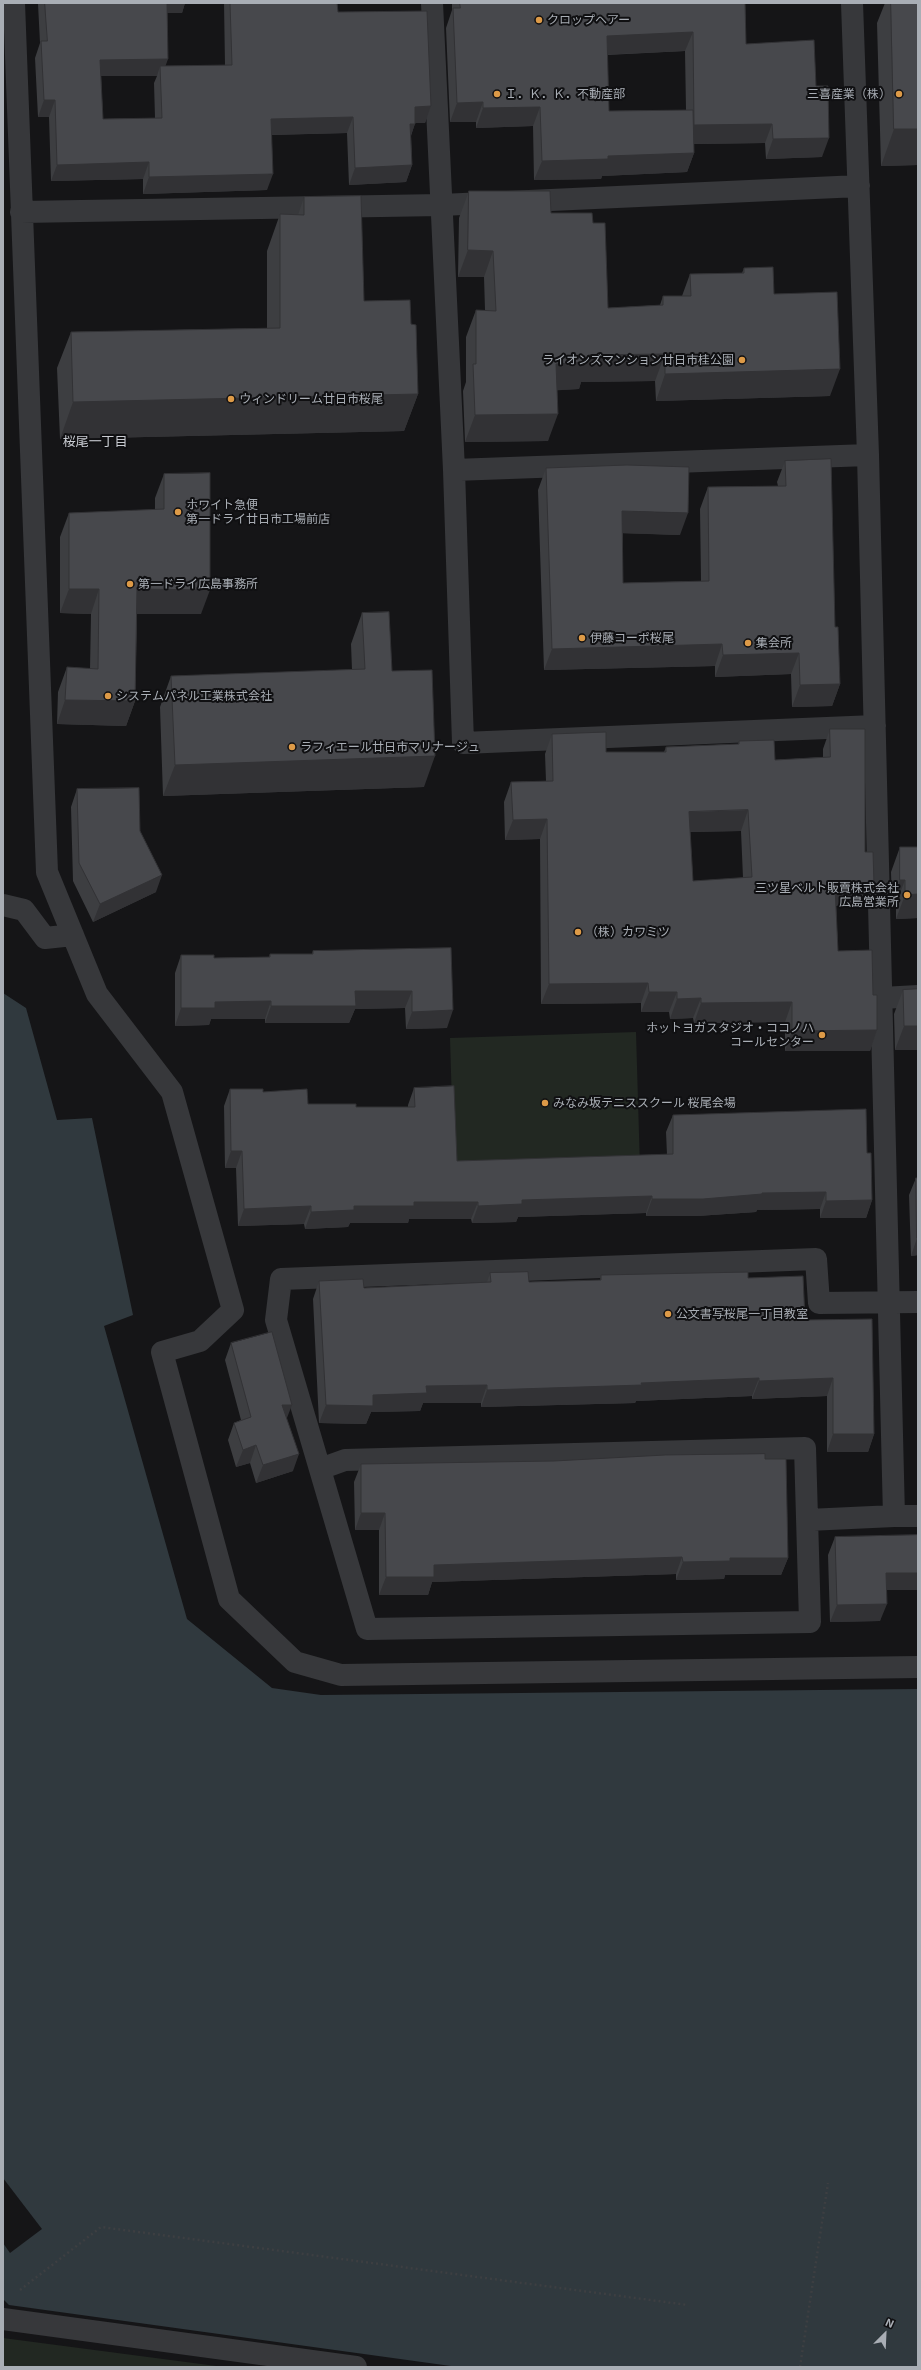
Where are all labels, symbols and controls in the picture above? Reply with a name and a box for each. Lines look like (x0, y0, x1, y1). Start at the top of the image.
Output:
place label: クロップヘアー (547, 13, 630, 27)
marker: クロップヘアー (534, 15, 544, 25)
place label: Ｉ．Ｋ．Ｋ．不動産部 (505, 87, 625, 101)
place label: 三喜産業（株） (807, 87, 891, 101)
marker: Ｉ．Ｋ．Ｋ．不動産部 (492, 89, 502, 99)
marker: 三喜産業（株） (894, 89, 904, 99)
place label: ライオンズマンション廿日市桂公園 (542, 353, 734, 367)
marker: ライオンズマンション廿日市桂公園 (737, 355, 747, 365)
place label: ウィンドリーム廿日市桜尾 (239, 392, 383, 406)
marker: ウィンドリーム廿日市桜尾 (226, 394, 236, 404)
district label: 桜尾一丁目 (63, 434, 127, 450)
place label: ホワイト急便 第一ドライ廿日市工場前店 (186, 498, 330, 526)
marker: ホワイト急便 第一ドライ廿日市工場前店 (173, 507, 183, 517)
place label: 第一ドライ広島事務所 (138, 577, 258, 591)
marker: 第一ドライ広島事務所 (125, 579, 135, 589)
place label: 伊藤コーポ桜尾 (590, 631, 674, 645)
marker: 伊藤コーポ桜尾 (577, 633, 587, 643)
place label: 集会所 (756, 636, 792, 650)
marker: 集会所 (743, 638, 753, 648)
place label: システムパネル工業株式会社 (116, 689, 272, 703)
marker: システムパネル工業株式会社 (103, 691, 113, 701)
place label: ラフィエール廿日市マリナージュ (300, 740, 480, 754)
marker: ラフィエール廿日市マリナージュ (287, 742, 297, 752)
place label: 三ツ星ベルト販賣株式会社 広島営業所 (755, 881, 899, 909)
marker: 三ツ星ベルト販賣株式会社 広島営業所 (902, 890, 912, 900)
place label: （株）カワミツ (586, 925, 670, 939)
marker: （株）カワミツ (573, 927, 583, 937)
place label: ホットヨガスタジオ・ココノハ コールセンター (646, 1021, 814, 1049)
marker: ホットヨガスタジオ・ココノハ コールセンター (817, 1030, 827, 1040)
place label: みなみ坂テニススクール 桜尾会場 (553, 1096, 736, 1110)
marker: みなみ坂テニススクール 桜尾会場 (540, 1098, 550, 1108)
place label: 公文書写桜尾一丁目教室 (676, 1307, 808, 1321)
marker: 公文書写桜尾一丁目教室 (663, 1309, 673, 1319)
north arrow (865, 2314, 905, 2354)
text: N (884, 2315, 896, 2330)

